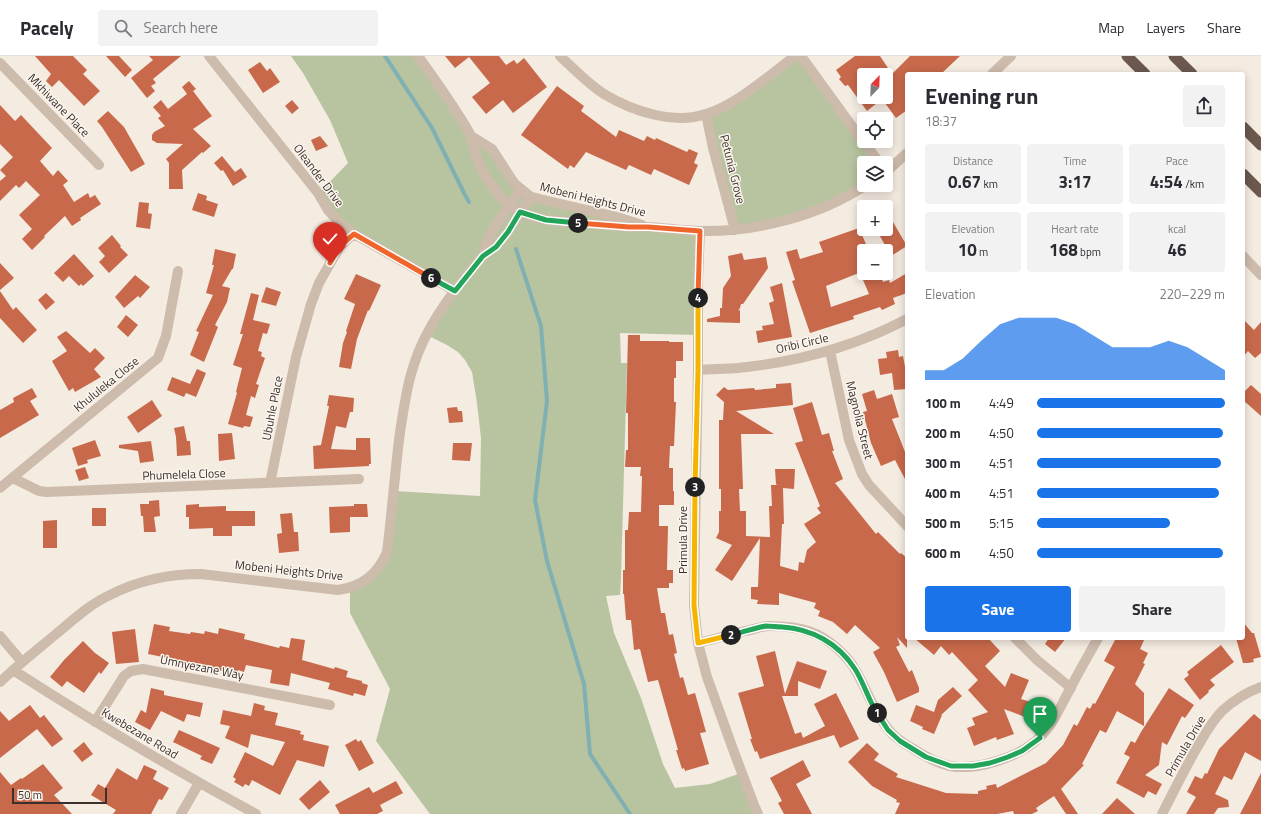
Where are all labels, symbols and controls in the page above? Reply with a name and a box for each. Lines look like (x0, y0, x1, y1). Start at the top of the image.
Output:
search box (98, 10, 378, 46)
text: Pacely (20, 13, 74, 42)
text: Search here (144, 16, 218, 39)
icon: search (112, 17, 134, 39)
text: Map (1098, 17, 1124, 38)
text: Layers (1146, 17, 1185, 38)
text: Share (1207, 17, 1241, 38)
north arrow (857, 68, 893, 104)
map controls (857, 68, 893, 280)
street label: Mkhiwane Place (24, 69, 94, 141)
text: Evening run (925, 79, 1038, 113)
button: share (1183, 85, 1225, 127)
text: 18:37 (925, 111, 957, 131)
button: locate (857, 112, 893, 148)
street label: Petunia Grove (715, 132, 751, 206)
street label: Oleander Drive (289, 139, 349, 211)
text: Distance (953, 153, 993, 169)
text: Time (1064, 153, 1086, 169)
text: Pace (1166, 153, 1188, 169)
button: layers (857, 156, 893, 192)
text: 0.67 (948, 169, 981, 195)
text: 3:17 (1059, 169, 1091, 195)
text: 4:54 (1150, 169, 1183, 195)
text: km (981, 176, 998, 192)
text: /km (1183, 176, 1204, 192)
street label: Mobeni Heights Drive (538, 177, 648, 221)
button: + (857, 200, 893, 236)
pin: 5 (568, 213, 588, 233)
text: 5 (575, 215, 581, 231)
text: Elevation (952, 221, 994, 237)
text: Heart rate (1051, 221, 1099, 237)
text: kcal (1168, 221, 1186, 237)
pin (313, 222, 347, 263)
icon: check (319, 228, 341, 250)
text: 10 (958, 237, 977, 263)
text: 168 (1049, 237, 1078, 263)
text: 46 (1167, 237, 1187, 263)
button: − (857, 244, 893, 280)
text: m (977, 244, 988, 260)
text: bpm (1078, 244, 1101, 260)
pin: 6 (421, 268, 441, 288)
text: 6 (428, 270, 434, 286)
text: Elevation (925, 284, 976, 304)
text: 220–229 m (1159, 284, 1225, 304)
pin: 4 (688, 288, 708, 308)
text: 4 (695, 290, 701, 306)
street label: Oribi Circle (774, 328, 830, 358)
street label: Khululeka Close (69, 352, 143, 416)
street label: Ubuhle Place (256, 374, 288, 442)
street label: Magnolia Street (841, 379, 879, 462)
text: 100 m (925, 393, 961, 413)
text: 4:49 (989, 393, 1014, 413)
text: 200 m (925, 423, 961, 443)
text: 4:50 (989, 423, 1014, 443)
text: 300 m (925, 453, 961, 473)
text: 4:51 (989, 453, 1014, 473)
street label: Phumelela Close (142, 463, 226, 485)
pin: 3 (685, 477, 705, 497)
text: 3 (692, 479, 698, 495)
text: 400 m (925, 483, 961, 503)
text: 4:51 (989, 483, 1014, 503)
street label: Primula Drive (673, 506, 692, 574)
text: 500 m (925, 513, 961, 533)
text: 5:15 (989, 513, 1014, 533)
text: 600 m (925, 543, 961, 563)
text: 4:50 (989, 543, 1014, 563)
street label: Mobeni Heights Drive (234, 555, 344, 585)
button: Save (925, 586, 1071, 632)
button: Share (1079, 586, 1225, 632)
pin: 2 (721, 625, 741, 645)
text: 2 (728, 627, 734, 643)
street label: Umnyezane Way (159, 650, 246, 684)
pin (1023, 697, 1057, 738)
street label: Kwebezane Road (98, 703, 182, 763)
pin: 1 (867, 703, 887, 723)
icon: arrive (1029, 703, 1051, 725)
text: 1 (874, 705, 880, 721)
street label: Primula Drive (1160, 712, 1210, 780)
scale bar (12, 786, 107, 805)
text: 50 m (18, 787, 42, 803)

